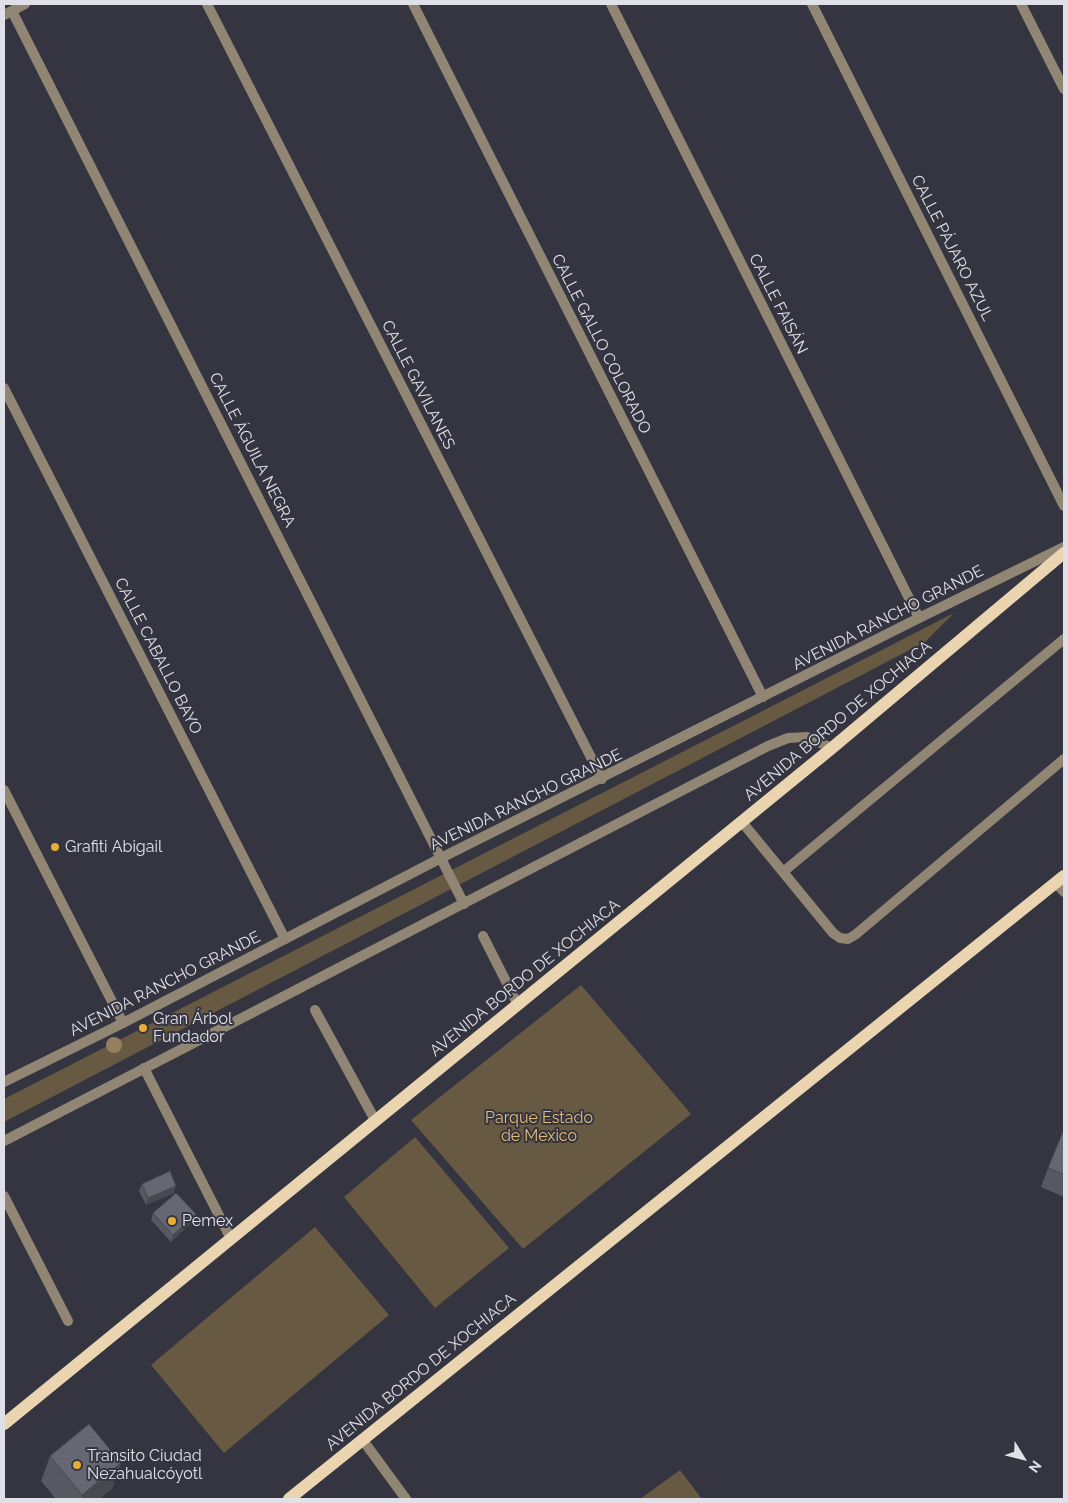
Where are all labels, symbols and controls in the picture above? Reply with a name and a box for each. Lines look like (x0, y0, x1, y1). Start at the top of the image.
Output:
street label: CALLE PÁJARO AZUL (907, 172, 997, 324)
street label: CALLE GALLO COLORADO (547, 251, 655, 437)
street label: CALLE FAISÁN (744, 251, 812, 357)
street label: CALLE GAVILANES (377, 317, 459, 453)
street label: CALLE ÁGUILA NEGRA (205, 370, 299, 530)
street label: AVENIDA RANCHO GRANDE (789, 561, 987, 675)
street label: CALLE CABALLO BAYO (110, 575, 206, 737)
street label: AVENIDA BORDO DE XOCHIACA (740, 637, 936, 805)
street label: AVENIDA RANCHO GRANDE (427, 745, 625, 855)
place label: Grafiti Abigail (65, 837, 162, 857)
marker: Grafiti Abigail (49, 841, 61, 853)
street label: AVENIDA BORDO DE XOCHIACA (426, 895, 624, 1061)
street label: AVENIDA RANCHO GRANDE (66, 927, 264, 1041)
place label: Gran Árbol Fundador (153, 1009, 232, 1047)
marker: Gran Árbol Fundador (137, 1022, 149, 1034)
park label: Parque Estado de Mexico (485, 1108, 593, 1146)
place label: Pemex (182, 1211, 233, 1231)
marker: Pemex (166, 1215, 178, 1227)
street label: AVENIDA BORDO DE XOCHIACA (322, 1289, 520, 1455)
north arrow (998, 1433, 1048, 1483)
place label: Transito Ciudad Nezahualcóyotl (87, 1446, 202, 1484)
text: N (1026, 1458, 1045, 1476)
marker: Transito Ciudad Nezahualcóyotl (71, 1459, 83, 1471)

